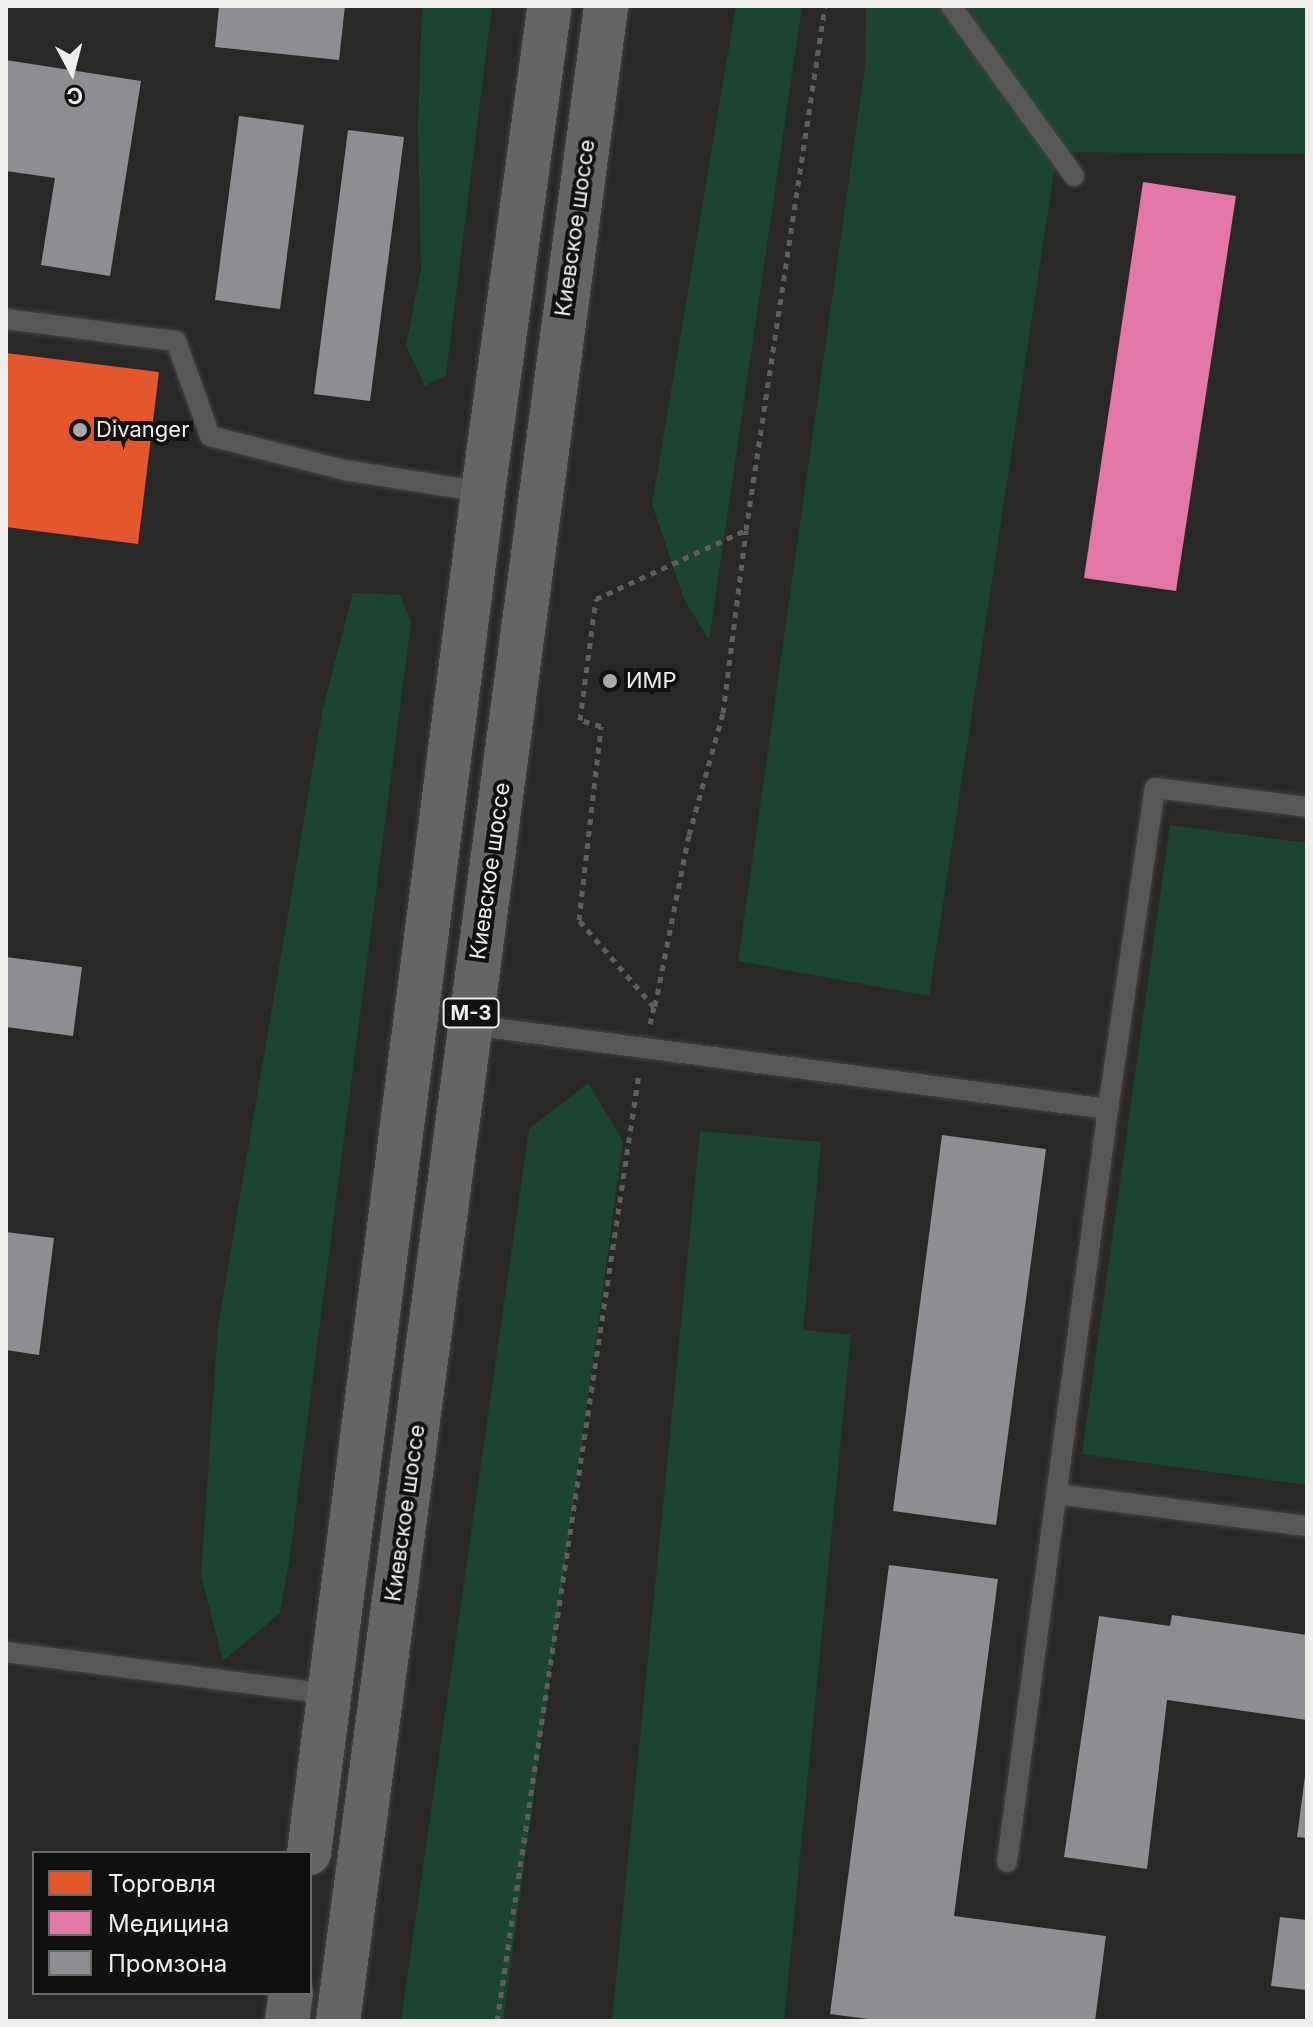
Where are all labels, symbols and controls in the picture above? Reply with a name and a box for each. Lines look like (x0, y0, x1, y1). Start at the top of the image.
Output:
north arrow (32, 32, 112, 112)
text: С (65, 82, 85, 110)
street label: Киевское шоссе (550, 138, 600, 318)
place label: Divanger (96, 417, 189, 443)
marker: Divanger (71, 421, 89, 439)
place label: ИМР (626, 668, 676, 694)
marker: ИМР (601, 672, 619, 690)
street label: Киевское шоссе (465, 781, 515, 961)
road number: М-3 (441, 997, 501, 1029)
street label: Киевское шоссе (380, 1423, 430, 1603)
legend (32, 1851, 312, 1995)
text: Торговля (108, 1869, 216, 1898)
text: Медицина (108, 1909, 229, 1938)
text: Промзона (108, 1949, 227, 1978)

